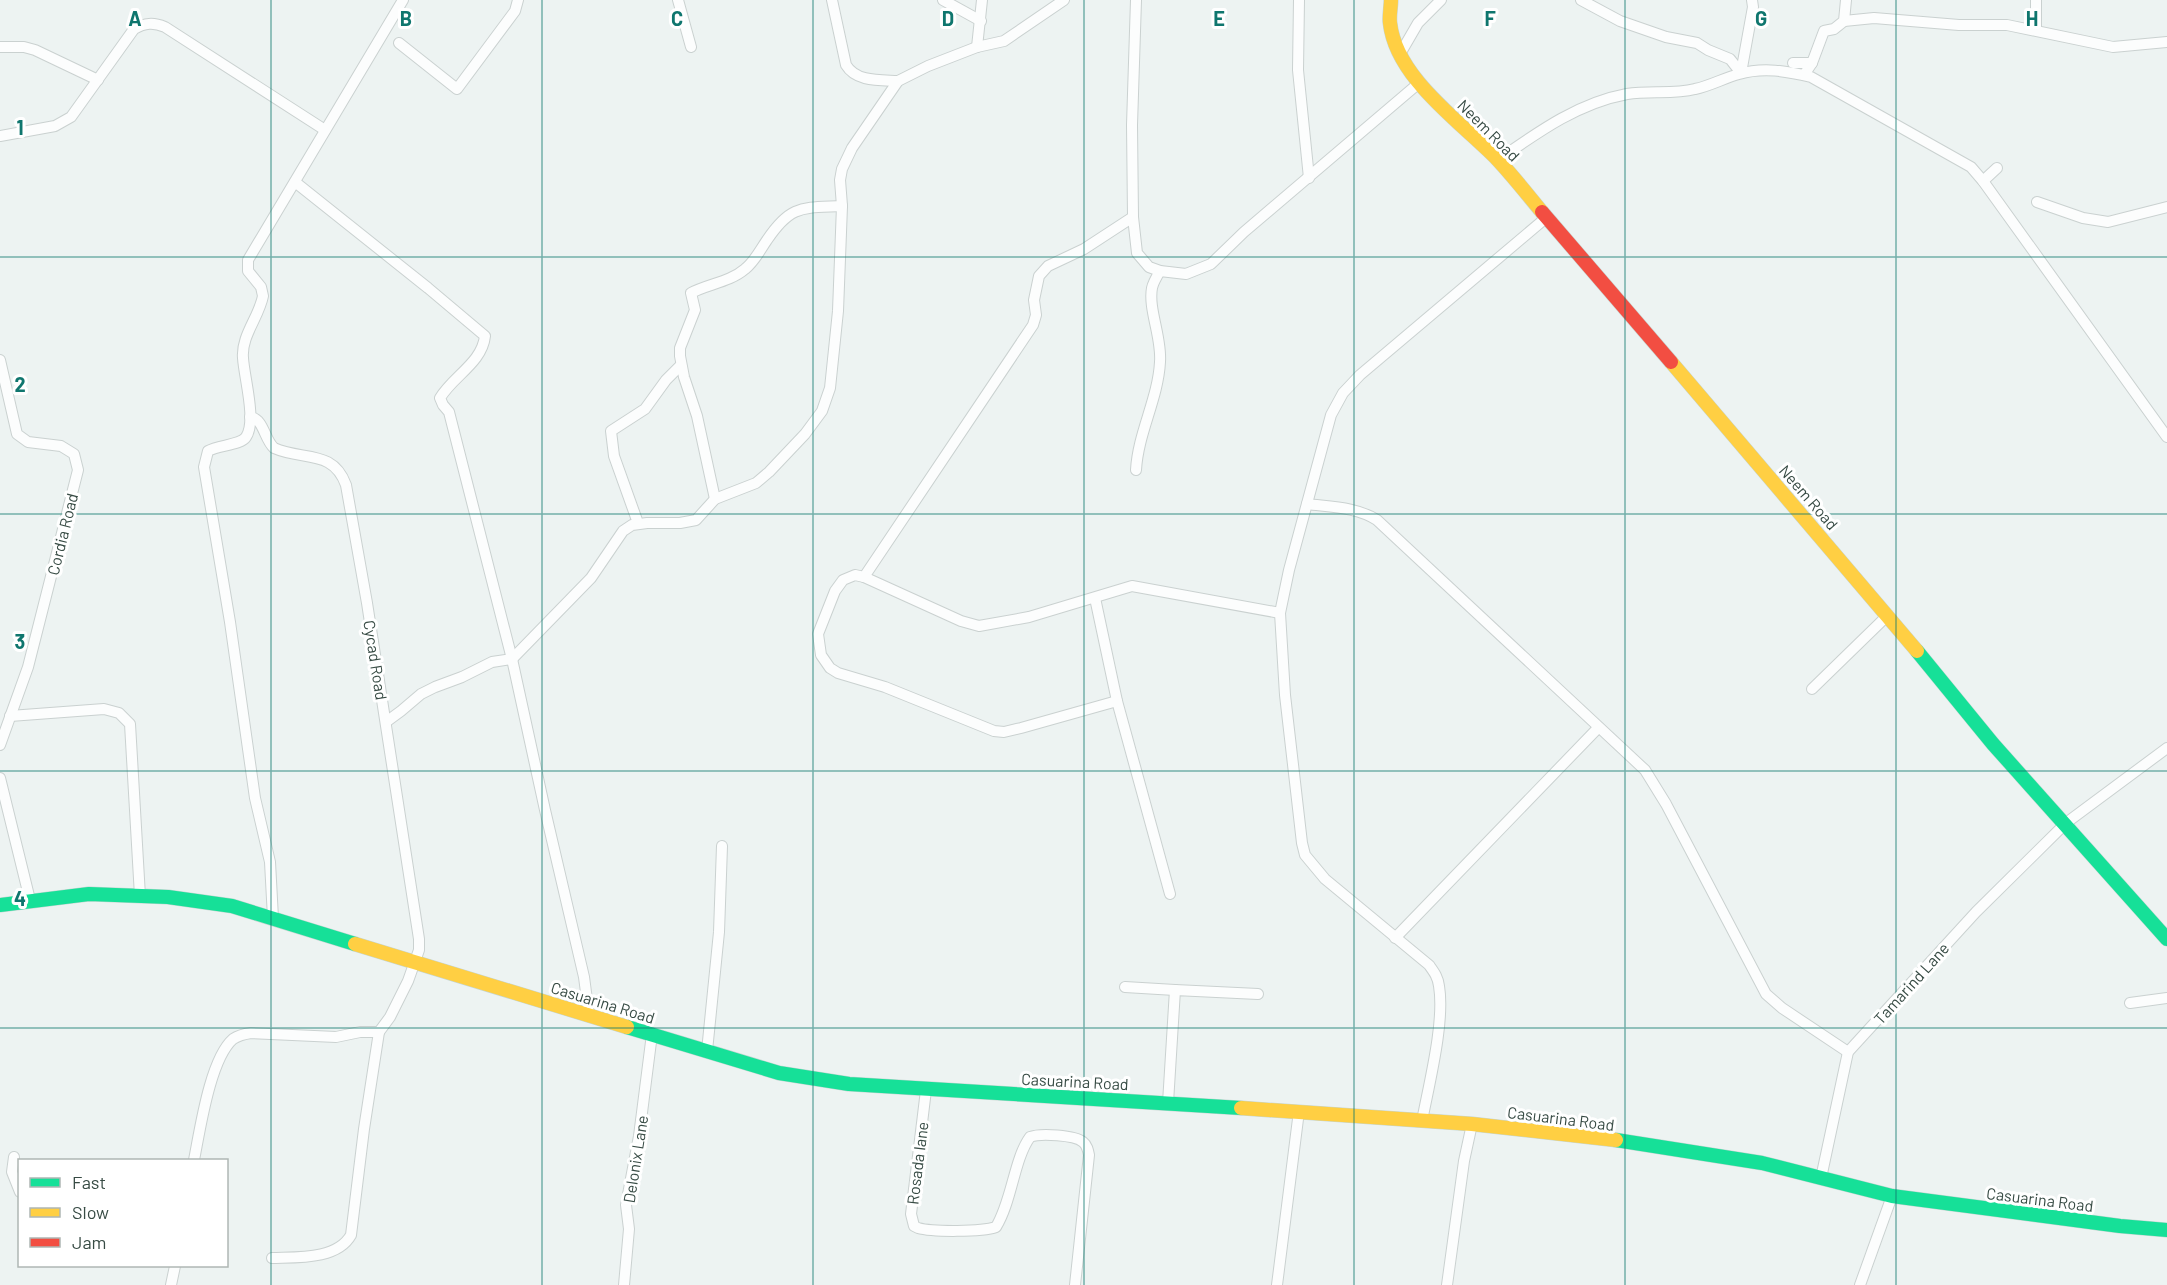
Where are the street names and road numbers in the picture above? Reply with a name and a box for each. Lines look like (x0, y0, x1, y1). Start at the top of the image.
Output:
street label: Neem Road (1454, 95, 1524, 165)
street label: Neem Road (1776, 461, 1842, 533)
street label: Cordia Road (43, 491, 81, 577)
street label: Cycad Road (360, 619, 392, 701)
street label: Tamarind Lane (1869, 938, 1953, 1028)
street label: Casuarina Road (549, 977, 657, 1027)
street label: Casuarina Road (1021, 1069, 1129, 1093)
street label: Casuarina Road (1506, 1102, 1616, 1134)
street label: Delonix Lane (619, 1114, 651, 1204)
street label: Rosada lane (902, 1120, 932, 1206)
street label: Casuarina Road (1985, 1183, 2095, 1215)

